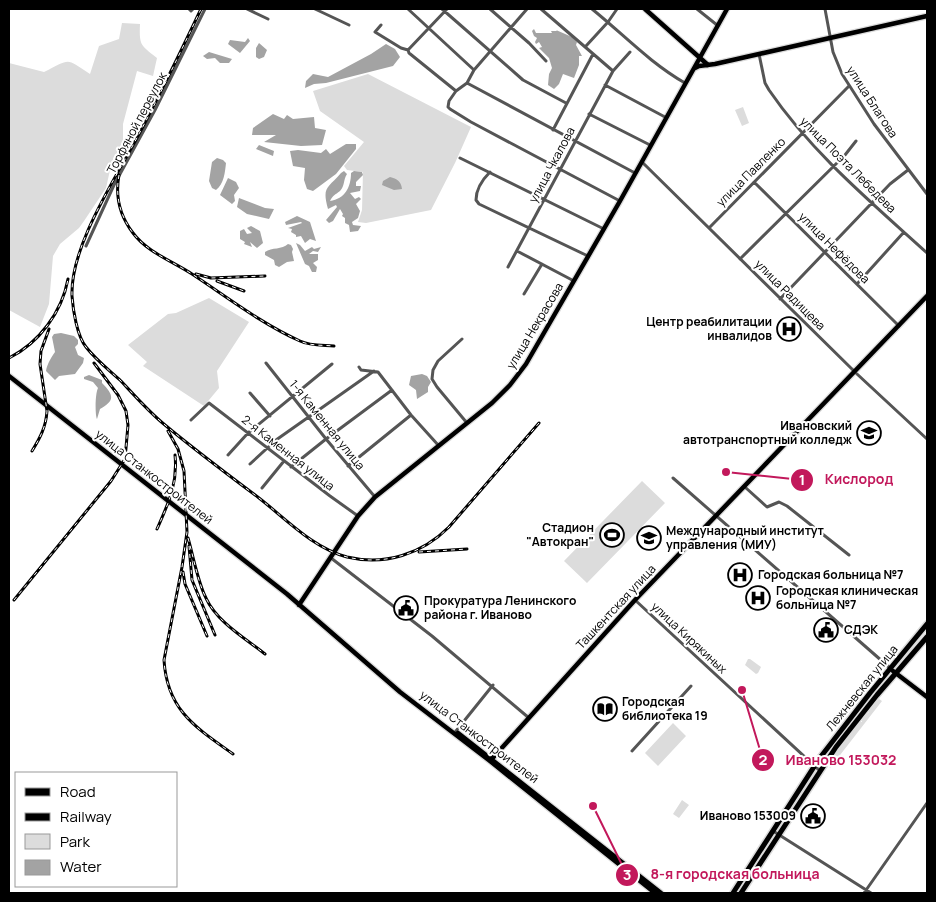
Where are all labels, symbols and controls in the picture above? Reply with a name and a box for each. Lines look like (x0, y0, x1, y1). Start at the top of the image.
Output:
street label: улица Благова (843, 62, 902, 141)
street label: Торфяной переулок (103, 68, 171, 177)
street label: улица Поэта Лебедева (796, 113, 900, 217)
street label: улица Чкалова (524, 124, 579, 206)
street label: улица Павленко (712, 133, 789, 210)
street label: улица Нефёдова (795, 208, 874, 287)
street label: улица Радищева (751, 256, 829, 334)
street label: улица Некрасова (502, 279, 567, 372)
place label: Центр реабилитации инвалидов (646, 313, 772, 344)
hospital icon: Центр реабилитации инвалидов (776, 316, 802, 342)
street label: 1-я Каменная улица (286, 376, 369, 473)
street label: 2-я Каменная улица (238, 411, 338, 494)
place label: Ивановский автотранспортный колледж (683, 417, 853, 448)
school or university icon: Ивановский автотранспортный колледж (856, 420, 882, 446)
street label: улица Станкостроителей (92, 425, 217, 528)
callout: Кислород (790, 465, 903, 494)
text: 1 (799, 469, 805, 490)
text: Кислород (825, 469, 893, 488)
place label: Стадион "Автокран" (526, 519, 594, 550)
sports icon: Стадион "Автокран" (599, 522, 625, 548)
place label: Международный институт управления (МИУ) (666, 522, 825, 553)
school or university icon: Международный институт управления (МИУ) (636, 525, 662, 551)
street label: Ташкентская улица (572, 561, 659, 653)
hospital icon: Городская больница №7 (727, 562, 753, 588)
place label: Городская больница №7 (758, 566, 903, 583)
place label: Городская клиническая больница №7 (776, 582, 918, 613)
hospital icon: Городская клиническая больница №7 (745, 585, 771, 611)
place label: Прокуратура Ленинского района г. Иваново (424, 592, 576, 623)
public building icon: Прокуратура Ленинского района г. Иваново (393, 595, 419, 621)
street label: улица Кирякиных (648, 598, 732, 678)
public building icon: СДЭК (813, 617, 839, 643)
place label: СДЭК (844, 621, 878, 638)
street label: Лежневская улица (822, 641, 902, 734)
street label: улица Станкостроителей (416, 686, 542, 787)
place label: Городская библиотека 19 (622, 693, 708, 724)
library icon: Городская библиотека 19 (592, 696, 618, 722)
callout: Иваново 153032 (750, 745, 906, 774)
text: 2 (759, 749, 768, 770)
text: Иваново 153032 (786, 750, 896, 769)
legend (15, 772, 178, 887)
text: Road (60, 781, 96, 802)
public building icon: Иваново 153009 (800, 803, 826, 829)
text: Railway (60, 806, 112, 827)
place label: Иваново 153009 (700, 807, 796, 824)
text: Park (60, 831, 90, 852)
text: Water (60, 856, 102, 877)
callout: 8-я городская больница (615, 860, 829, 889)
text: 3 (623, 864, 631, 885)
text: 8-я городская больница (650, 864, 820, 883)

